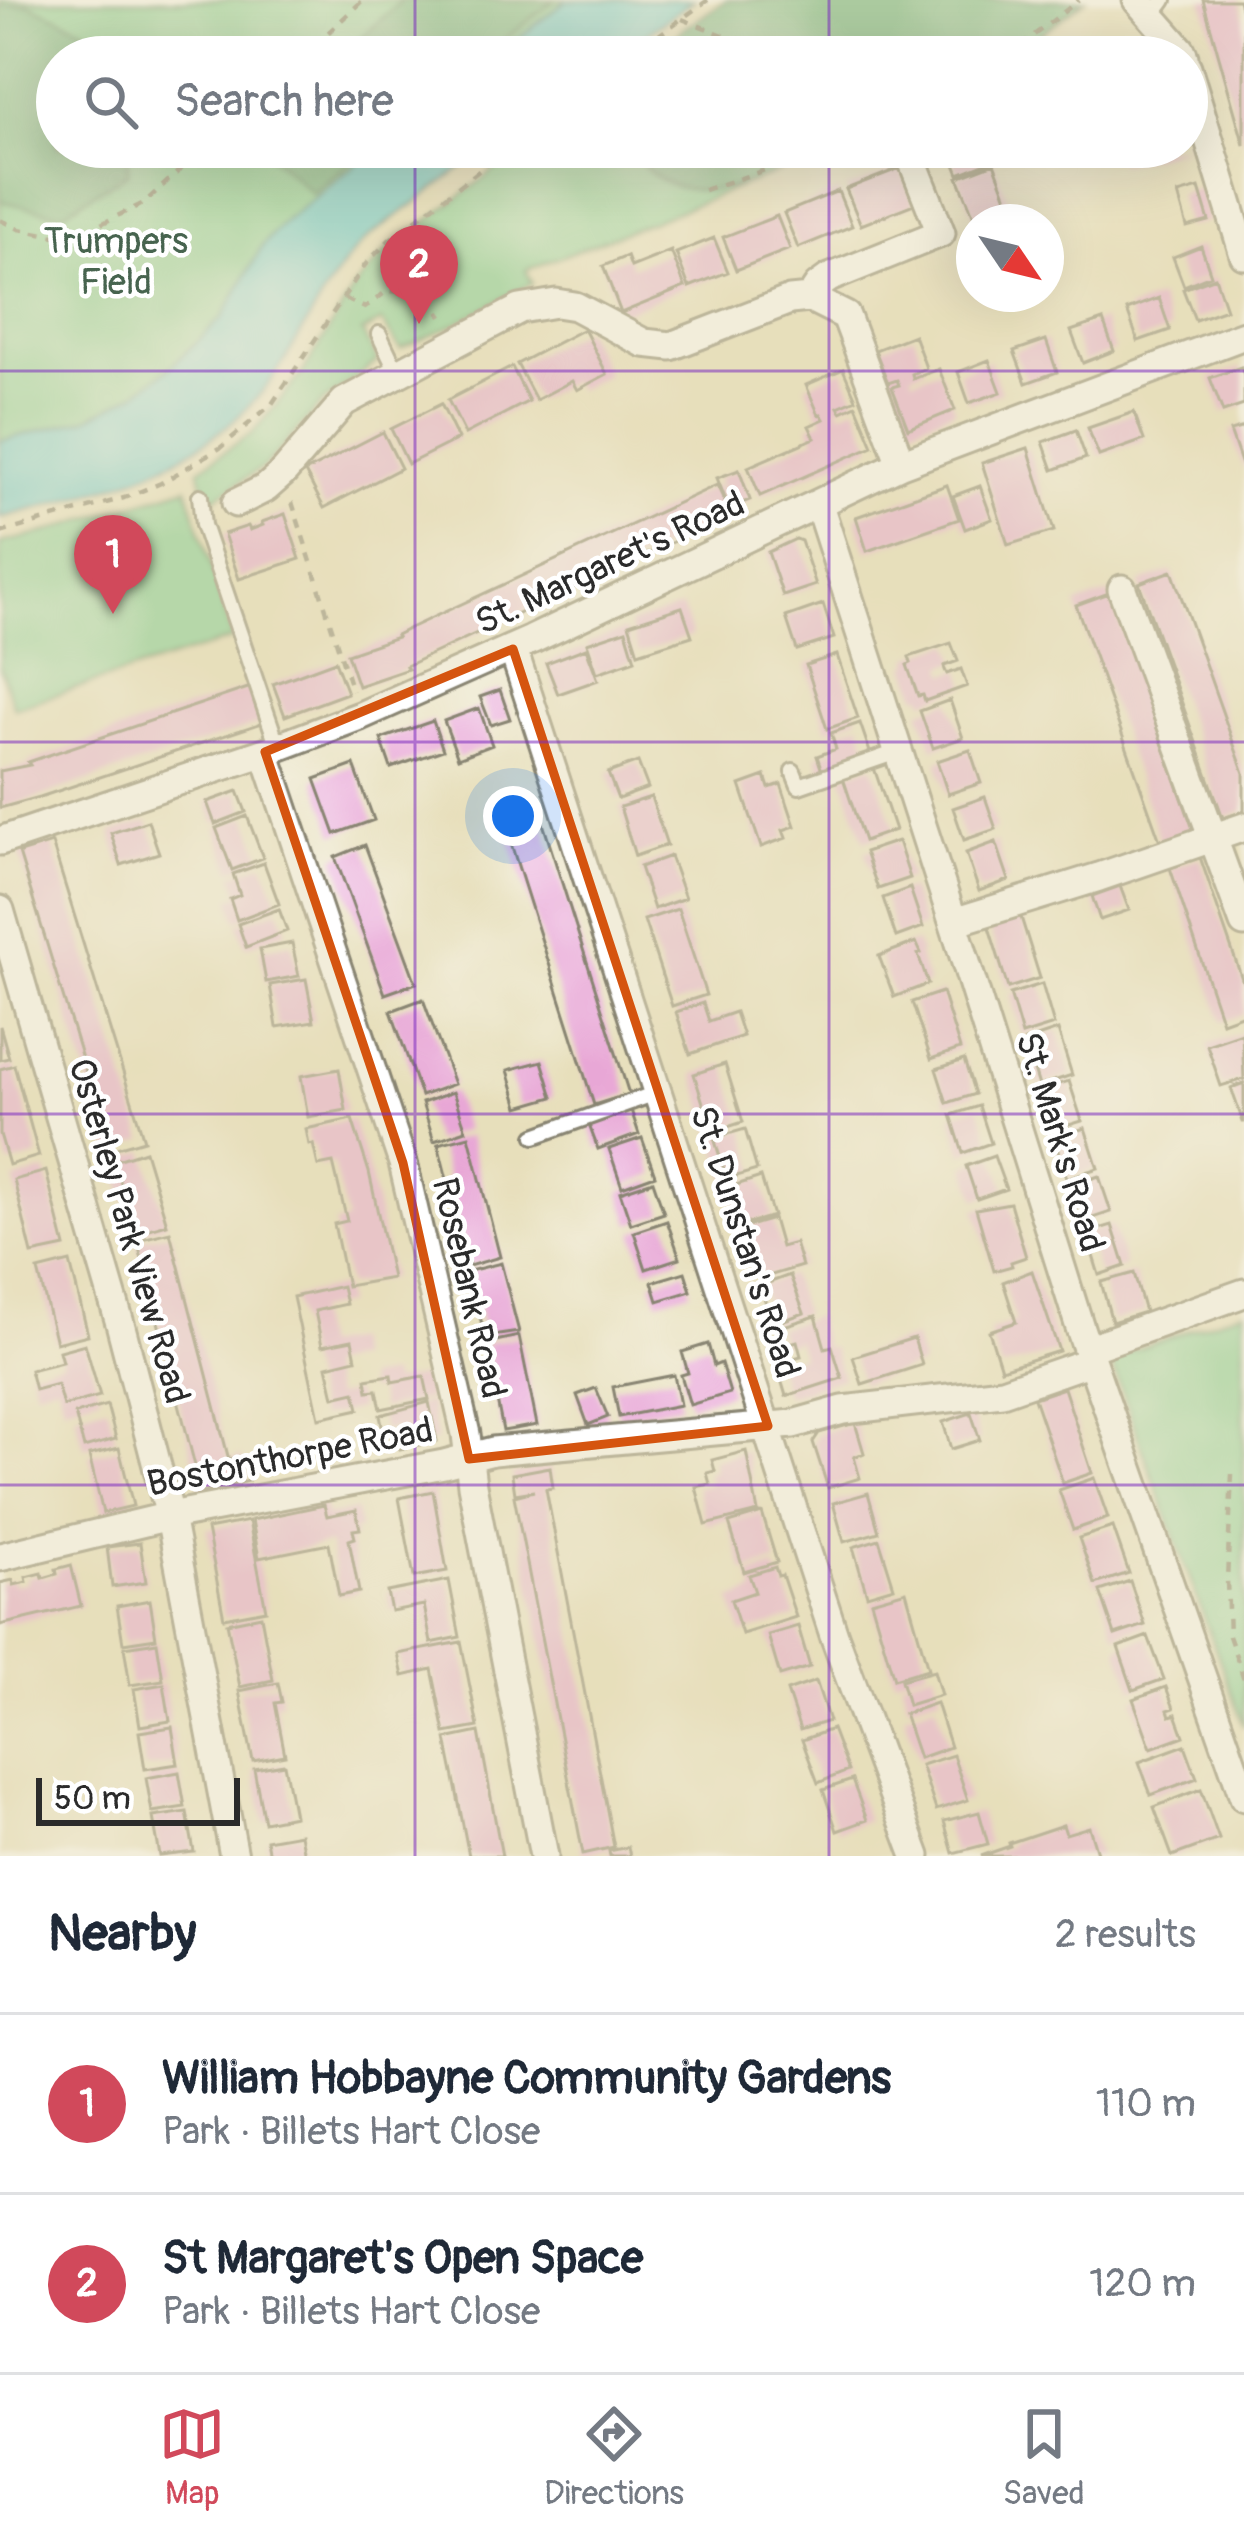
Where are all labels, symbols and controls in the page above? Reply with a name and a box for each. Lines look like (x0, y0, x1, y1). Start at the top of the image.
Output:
search box (36, 36, 1208, 168)
icon: search (78, 69, 144, 135)
text: Search here (174, 74, 394, 130)
north arrow (956, 204, 1064, 312)
park label: Trumpers Field (44, 219, 188, 305)
pin: 2 (380, 225, 458, 324)
street label: St. Margaret's Road (468, 481, 752, 645)
pin: 1 (74, 515, 152, 614)
your location (483, 786, 543, 846)
street label: St. Mark's Road (1005, 1027, 1115, 1257)
street label: Osterley Park View Road (58, 1053, 200, 1409)
street label: St. Dunstan's Road (680, 1100, 810, 1384)
street label: Rosebank Road (422, 1173, 516, 1403)
street label: Bostonthorpe Road (143, 1407, 437, 1507)
scale bar (36, 1772, 240, 1825)
text: 50 m (54, 1778, 131, 1819)
text: Nearby (48, 1902, 196, 1966)
text: 2 results (1055, 1910, 1196, 1959)
text: William Hobbayne Community Gardens (162, 2051, 891, 2107)
text: 1 (79, 2079, 95, 2128)
text: 110 m (1096, 2079, 1196, 2128)
text: Park · Billets Hart Close (162, 2107, 540, 2156)
text: St Margaret's Open Space (162, 2231, 643, 2287)
text: 2 (76, 2259, 98, 2308)
text: 120 m (1089, 2259, 1196, 2308)
text: Park · Billets Hart Close (162, 2287, 540, 2336)
tab: Map (159, 2401, 225, 2514)
tab: Directions (544, 2401, 684, 2514)
tab: Saved (1003, 2401, 1085, 2514)

